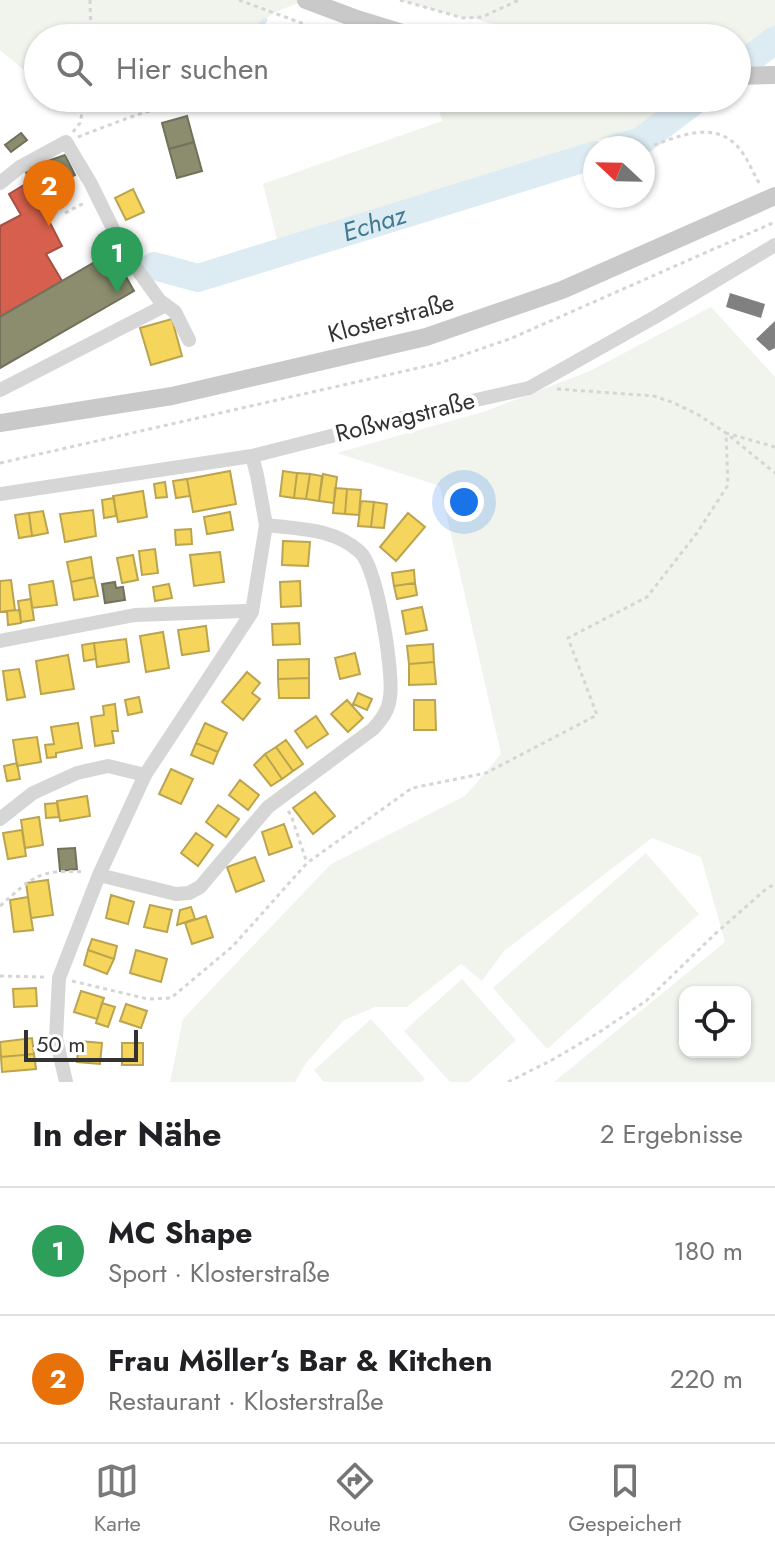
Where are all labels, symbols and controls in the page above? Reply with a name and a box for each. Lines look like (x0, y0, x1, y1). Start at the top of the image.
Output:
search box (24, 24, 751, 112)
icon: search (52, 46, 96, 90)
text: Hier suchen (116, 47, 269, 90)
north arrow (583, 136, 655, 208)
pin: 2 (23, 160, 75, 226)
water label: Echaz (337, 195, 412, 251)
pin: 1 (91, 227, 143, 293)
street label: Klosterstraße (324, 284, 458, 351)
street label: Roßwagstraße (331, 382, 478, 451)
your location (444, 482, 484, 522)
map controls (679, 986, 751, 1058)
button: locate (679, 986, 751, 1058)
scale bar (24, 1026, 138, 1062)
text: 50 m (36, 1028, 85, 1060)
text: In der Nähe (32, 1110, 222, 1159)
text: 2 Ergebnisse (600, 1115, 743, 1153)
text: MC Shape (108, 1211, 252, 1254)
text: 1 (51, 1232, 65, 1270)
text: 180 m (673, 1232, 743, 1270)
text: Sport · Klosterstraße (108, 1254, 330, 1292)
text: Frau Möller‘s Bar & Kitchen (108, 1339, 493, 1382)
text: 2 (49, 1360, 67, 1398)
text: 220 m (670, 1360, 743, 1398)
text: Restaurant · Klosterstraße (108, 1382, 384, 1420)
tab: Karte (94, 1459, 141, 1539)
tab: Route (328, 1459, 381, 1539)
tab: Gespeichert (568, 1459, 681, 1539)

